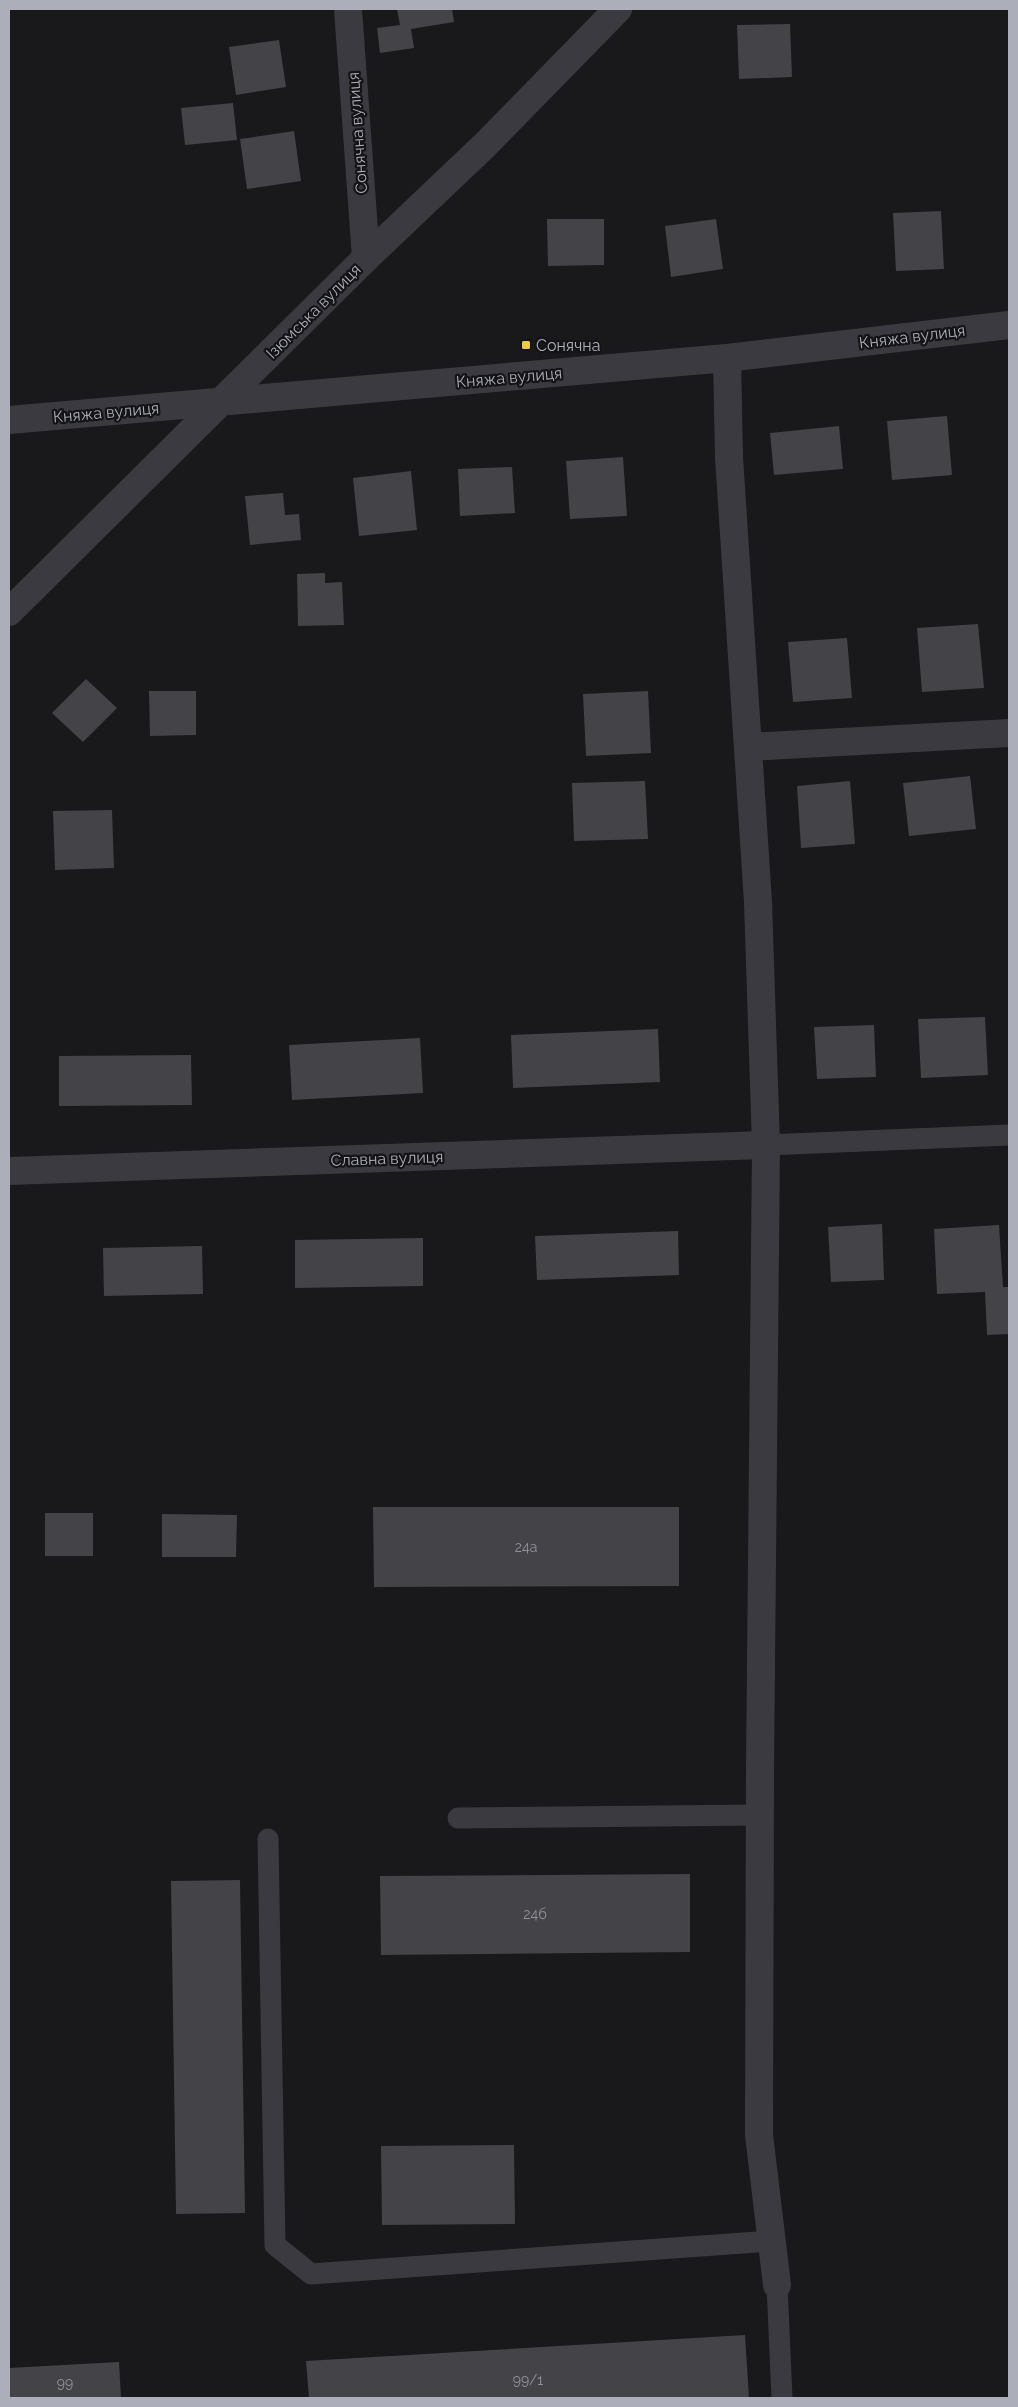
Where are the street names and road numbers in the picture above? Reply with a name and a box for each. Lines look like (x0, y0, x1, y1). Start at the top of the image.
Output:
street label: Сонячна вулиця (344, 72, 371, 194)
street label: Ізюмська вулиця (262, 260, 365, 363)
street label: Княжа вулиця (858, 321, 966, 352)
street label: Княжа вулиця (455, 363, 563, 392)
street label: Княжа вулиця (52, 398, 160, 427)
street label: Славна вулиця (330, 1147, 444, 1170)

